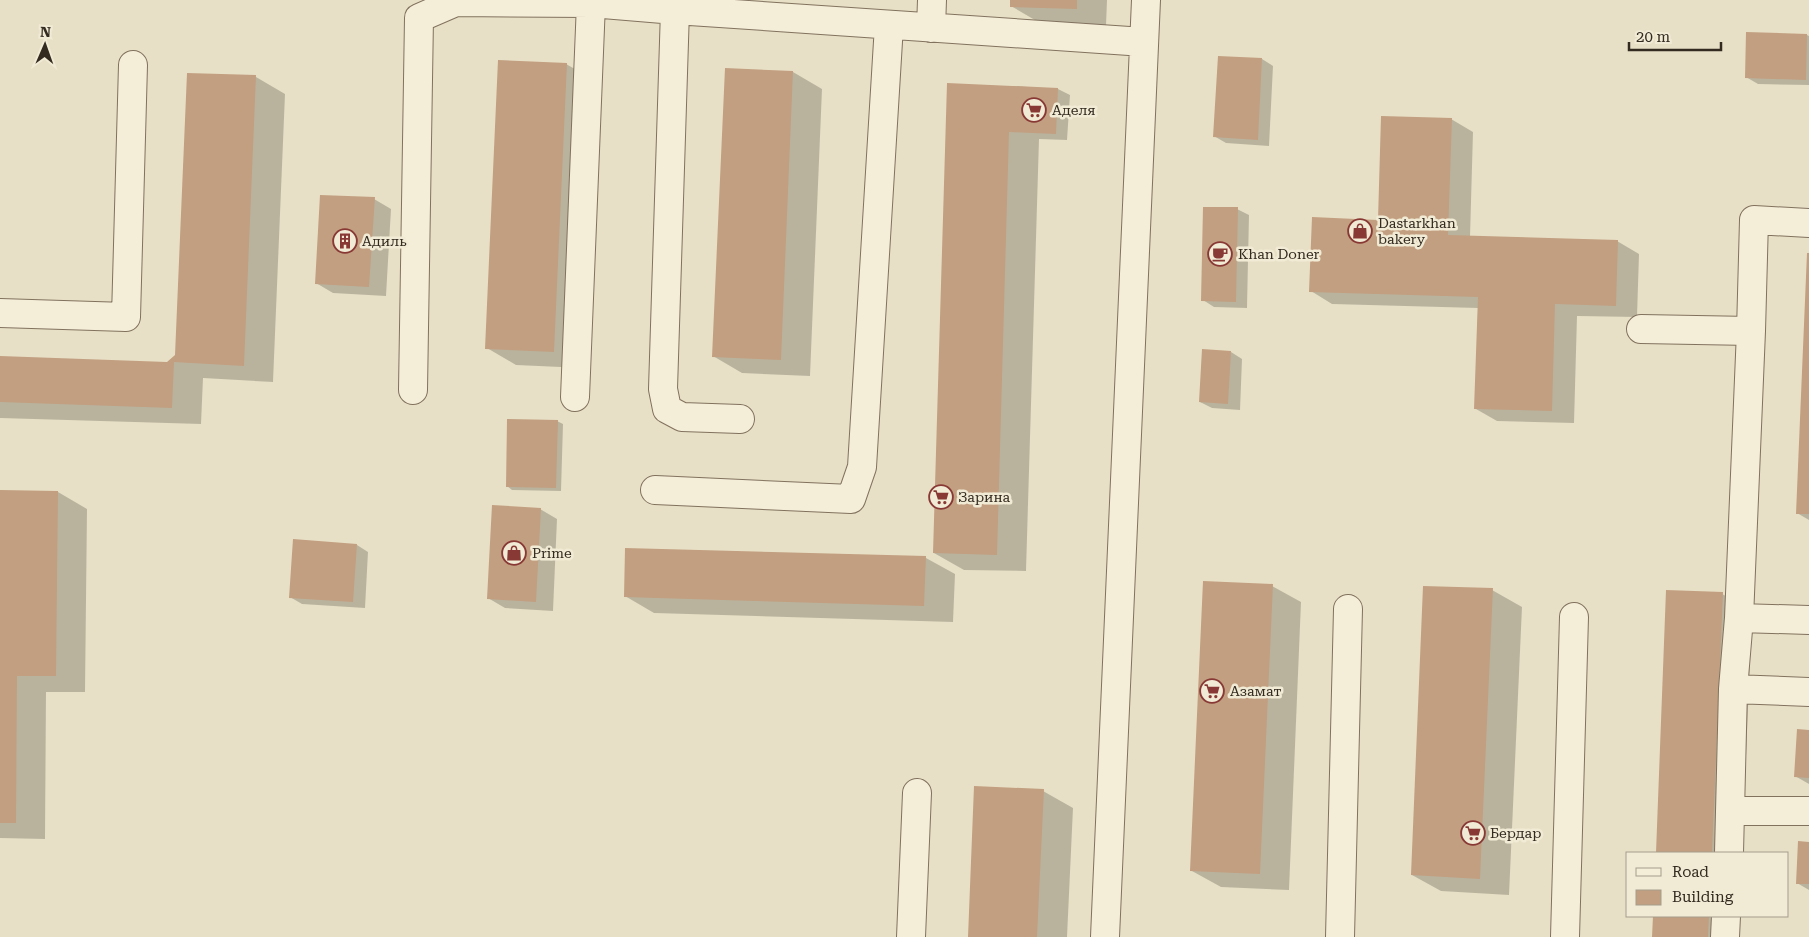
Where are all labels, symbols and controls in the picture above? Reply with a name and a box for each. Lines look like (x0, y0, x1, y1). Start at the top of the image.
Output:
north arrow (20, 20, 70, 70)
scale bar (1629, 20, 1722, 52)
text: N (40, 24, 51, 40)
text: 20 m (1636, 28, 1671, 46)
supermarket icon: Аделя (1021, 97, 1047, 123)
place label: Аделя (1052, 102, 1095, 118)
place label: Dastarkhan bakery (1378, 215, 1456, 247)
shop icon: Dastarkhan bakery (1347, 218, 1373, 244)
building icon: Адиль (332, 228, 358, 254)
place label: Адиль (362, 233, 407, 249)
cafe icon: Khan Doner (1207, 241, 1233, 267)
place label: Khan Doner (1238, 246, 1320, 262)
supermarket icon: Зарина (928, 484, 954, 510)
place label: Зарина (958, 489, 1011, 505)
shop icon: Prime (501, 540, 527, 566)
place label: Prime (532, 545, 572, 561)
supermarket icon: Азамат (1199, 678, 1225, 704)
place label: Азамат (1230, 683, 1281, 699)
supermarket icon: Бердар (1460, 820, 1486, 846)
place label: Бердар (1490, 825, 1541, 841)
legend (1626, 852, 1789, 917)
text: Road (1672, 863, 1709, 881)
text: Building (1672, 888, 1734, 906)

